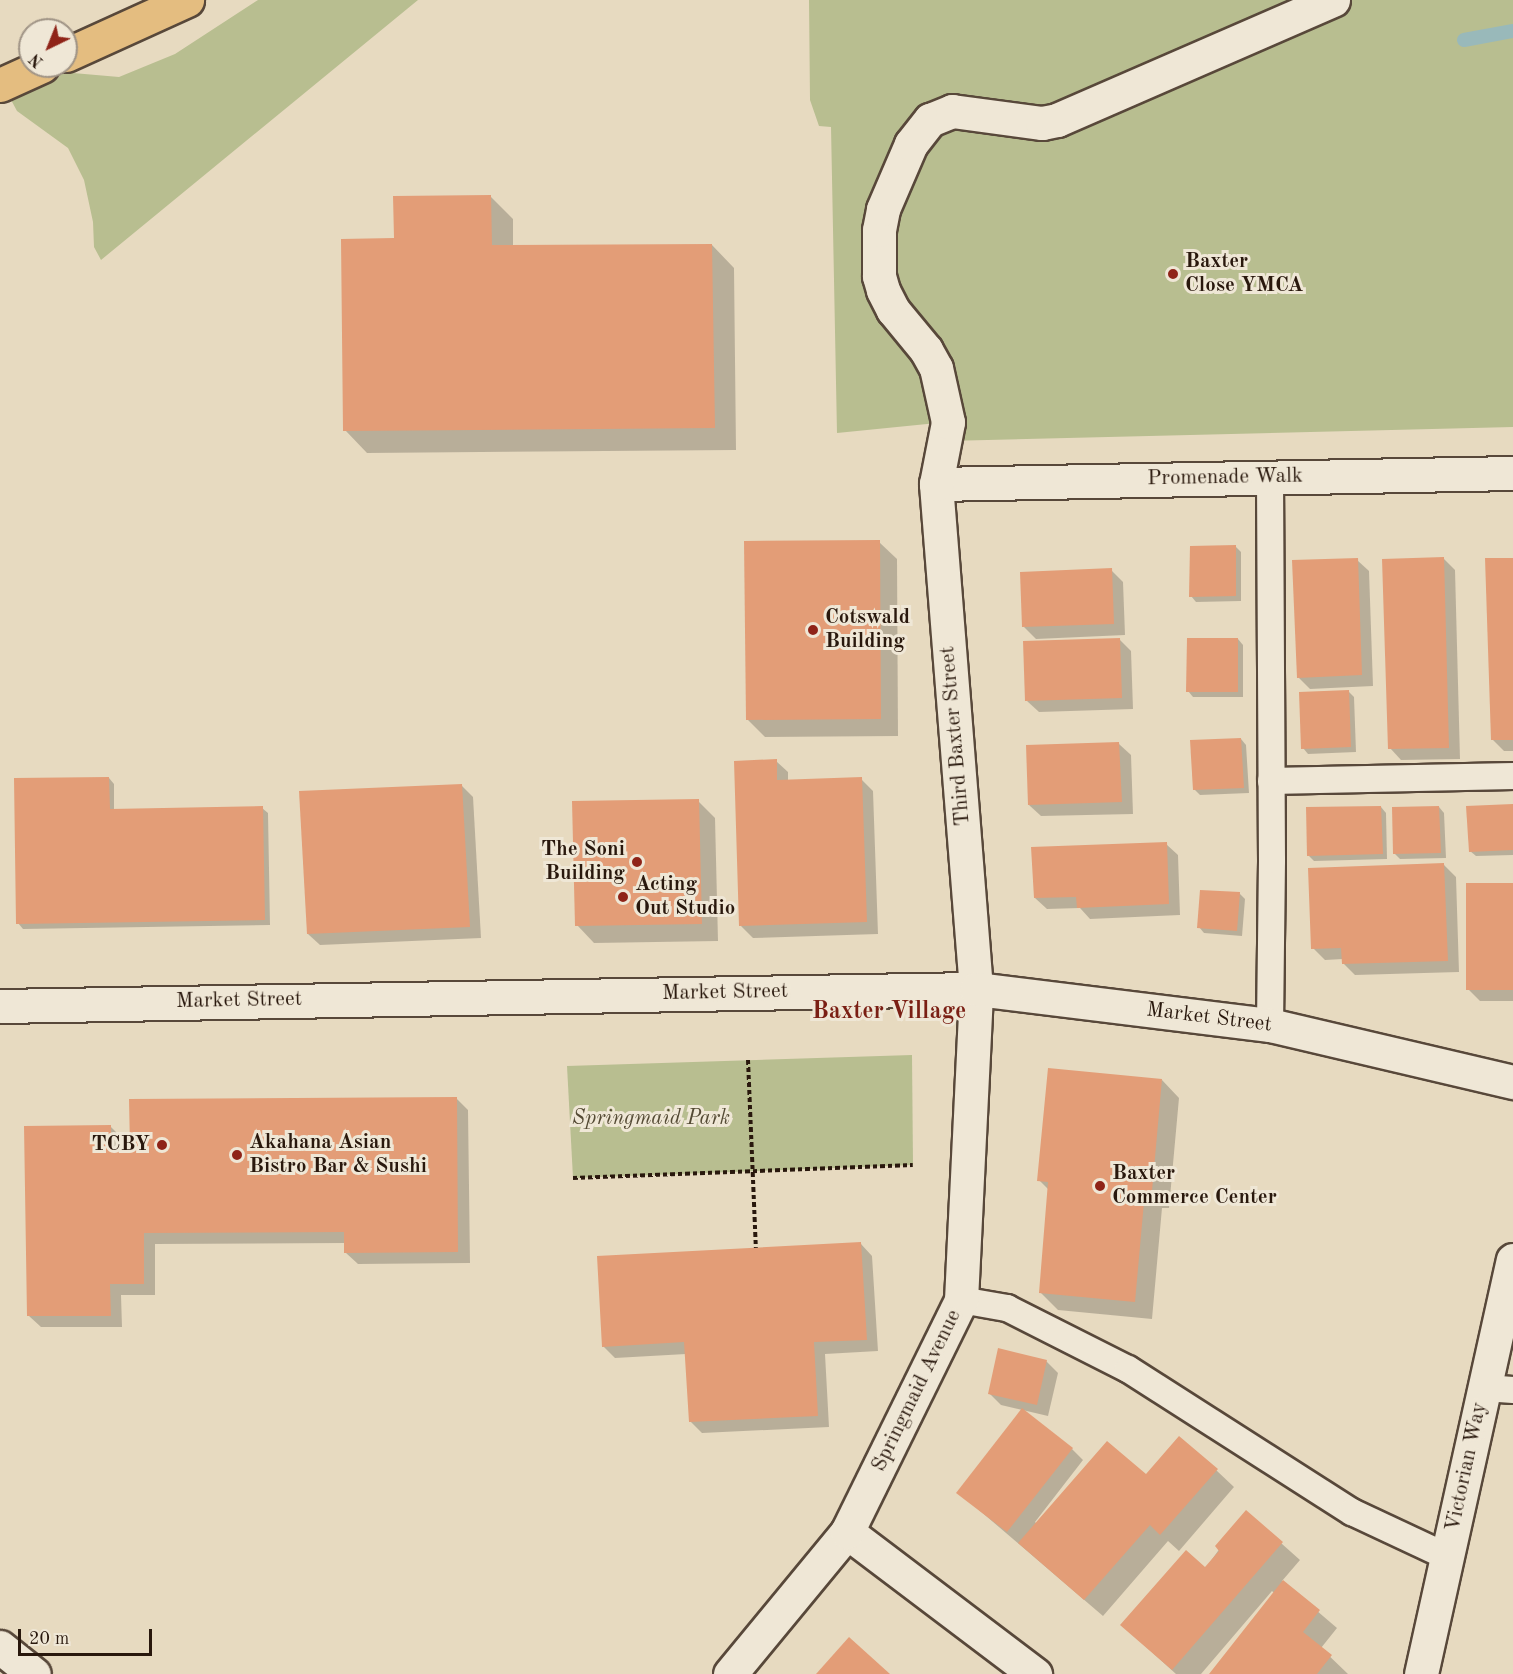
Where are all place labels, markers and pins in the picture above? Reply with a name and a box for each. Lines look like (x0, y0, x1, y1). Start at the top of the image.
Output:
place label: Baxter Close YMCA (1185, 249, 1303, 299)
marker: Baxter Close YMCA (1166, 267, 1180, 281)
place label: Cotswald Building (825, 605, 910, 655)
marker: Cotswald Building (806, 623, 820, 637)
place label: The Soni Building (541, 837, 625, 887)
marker: The Soni Building (630, 855, 644, 869)
place label: Acting Out Studio (635, 872, 735, 922)
marker: Acting Out Studio (616, 890, 630, 904)
place label: Akahana Asian Bistro Bar & Sushi (249, 1130, 427, 1180)
place label: TCBY (92, 1132, 150, 1158)
marker: TCBY (155, 1138, 169, 1152)
marker: Akahana Asian Bistro Bar & Sushi (230, 1148, 244, 1162)
place label: Baxter Commerce Center (1112, 1161, 1277, 1211)
marker: Baxter Commerce Center (1093, 1179, 1107, 1193)

